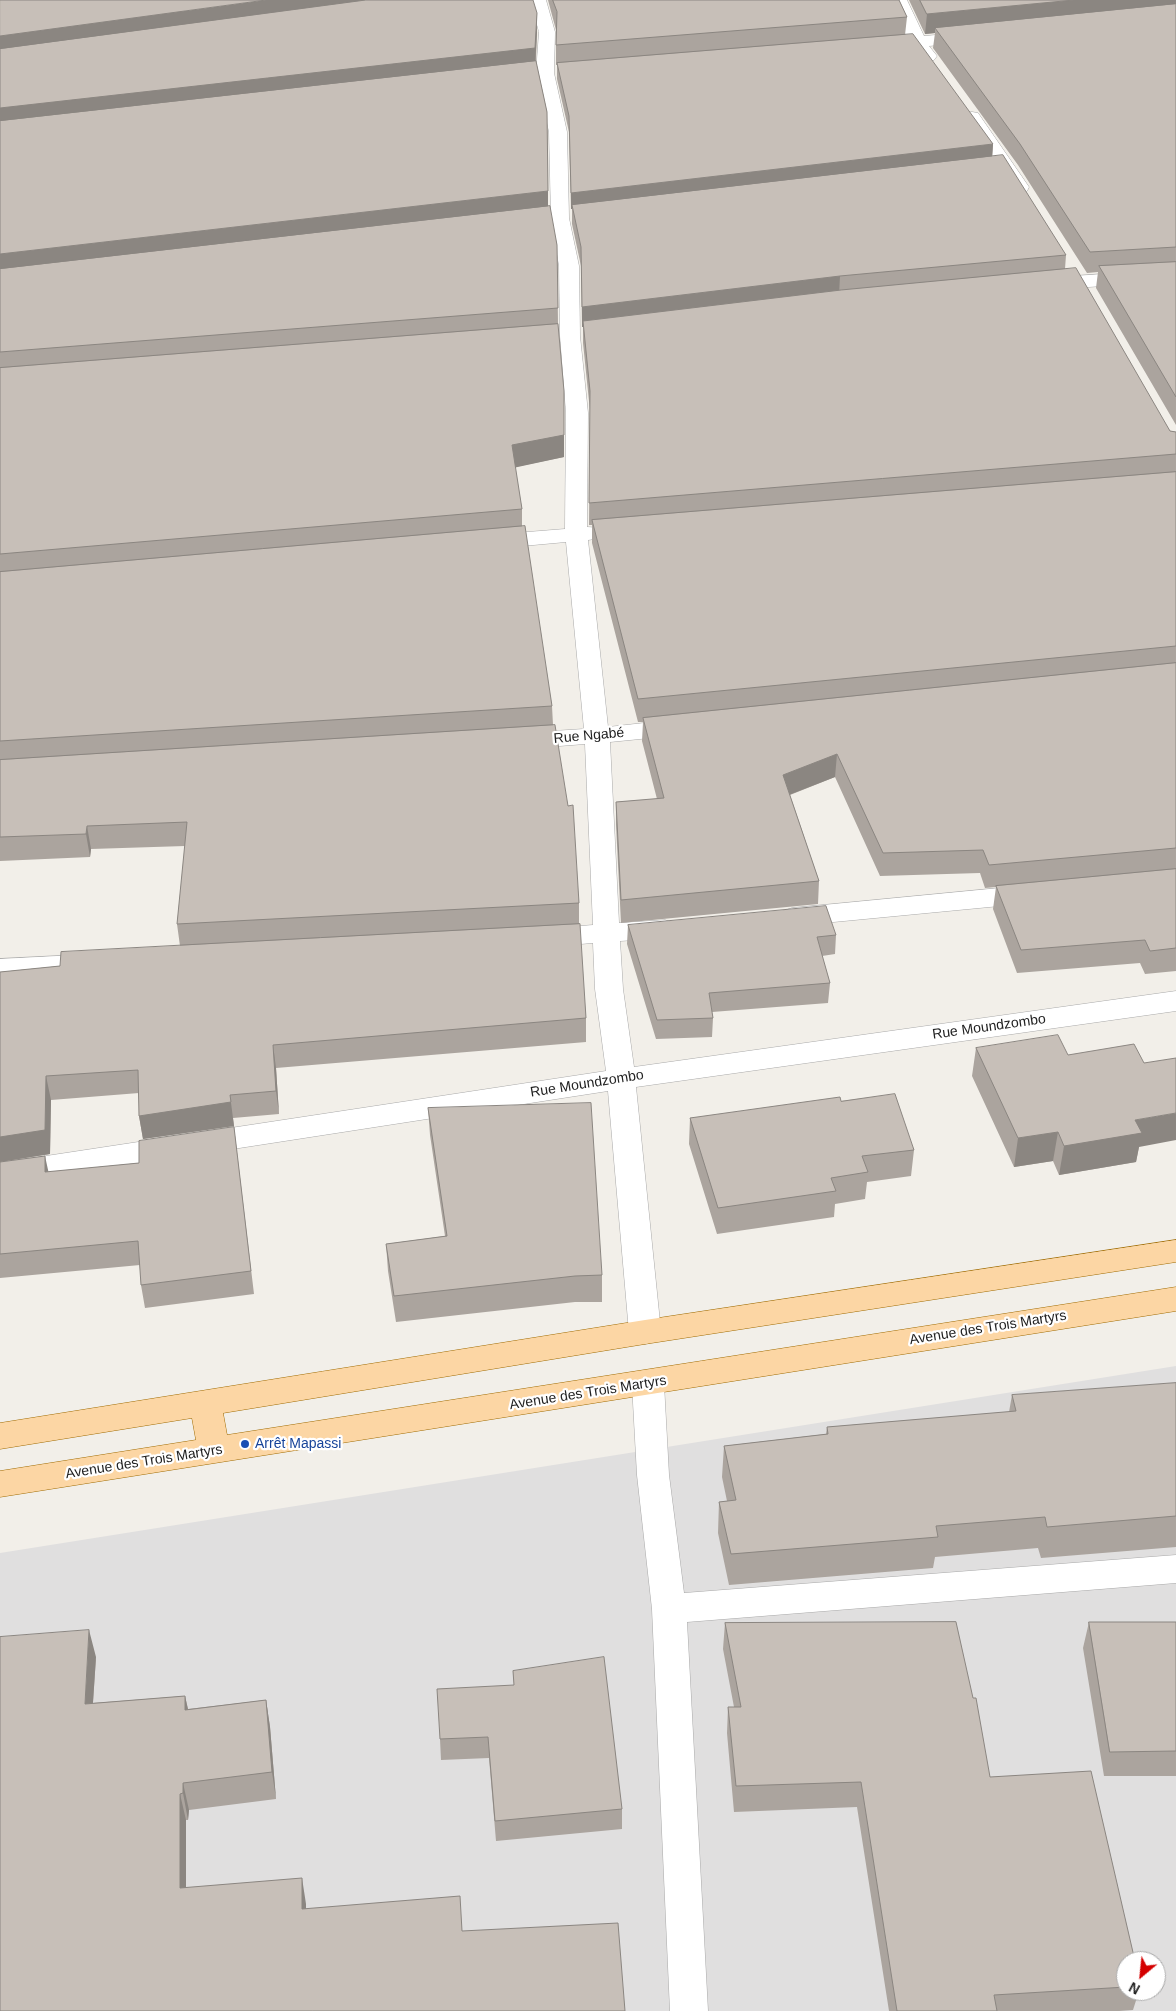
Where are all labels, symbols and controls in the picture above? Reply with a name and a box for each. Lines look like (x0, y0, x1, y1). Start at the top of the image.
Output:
street label: Rue Ngabé (553, 725, 625, 747)
street label: Rue Moundzombo (931, 1011, 1047, 1043)
street label: Rue Moundzombo (529, 1067, 645, 1101)
street label: Avenue des Trois Martyrs (908, 1307, 1068, 1349)
street label: Avenue des Trois Martyrs (508, 1372, 668, 1414)
place label: Arrêt Mapassi (255, 1436, 341, 1452)
marker: Arrêt Mapassi (239, 1438, 251, 1450)
street label: Avenue des Trois Martyrs (64, 1441, 224, 1483)
north arrow (1116, 1951, 1166, 2001)
text: N (1126, 1979, 1143, 1998)

